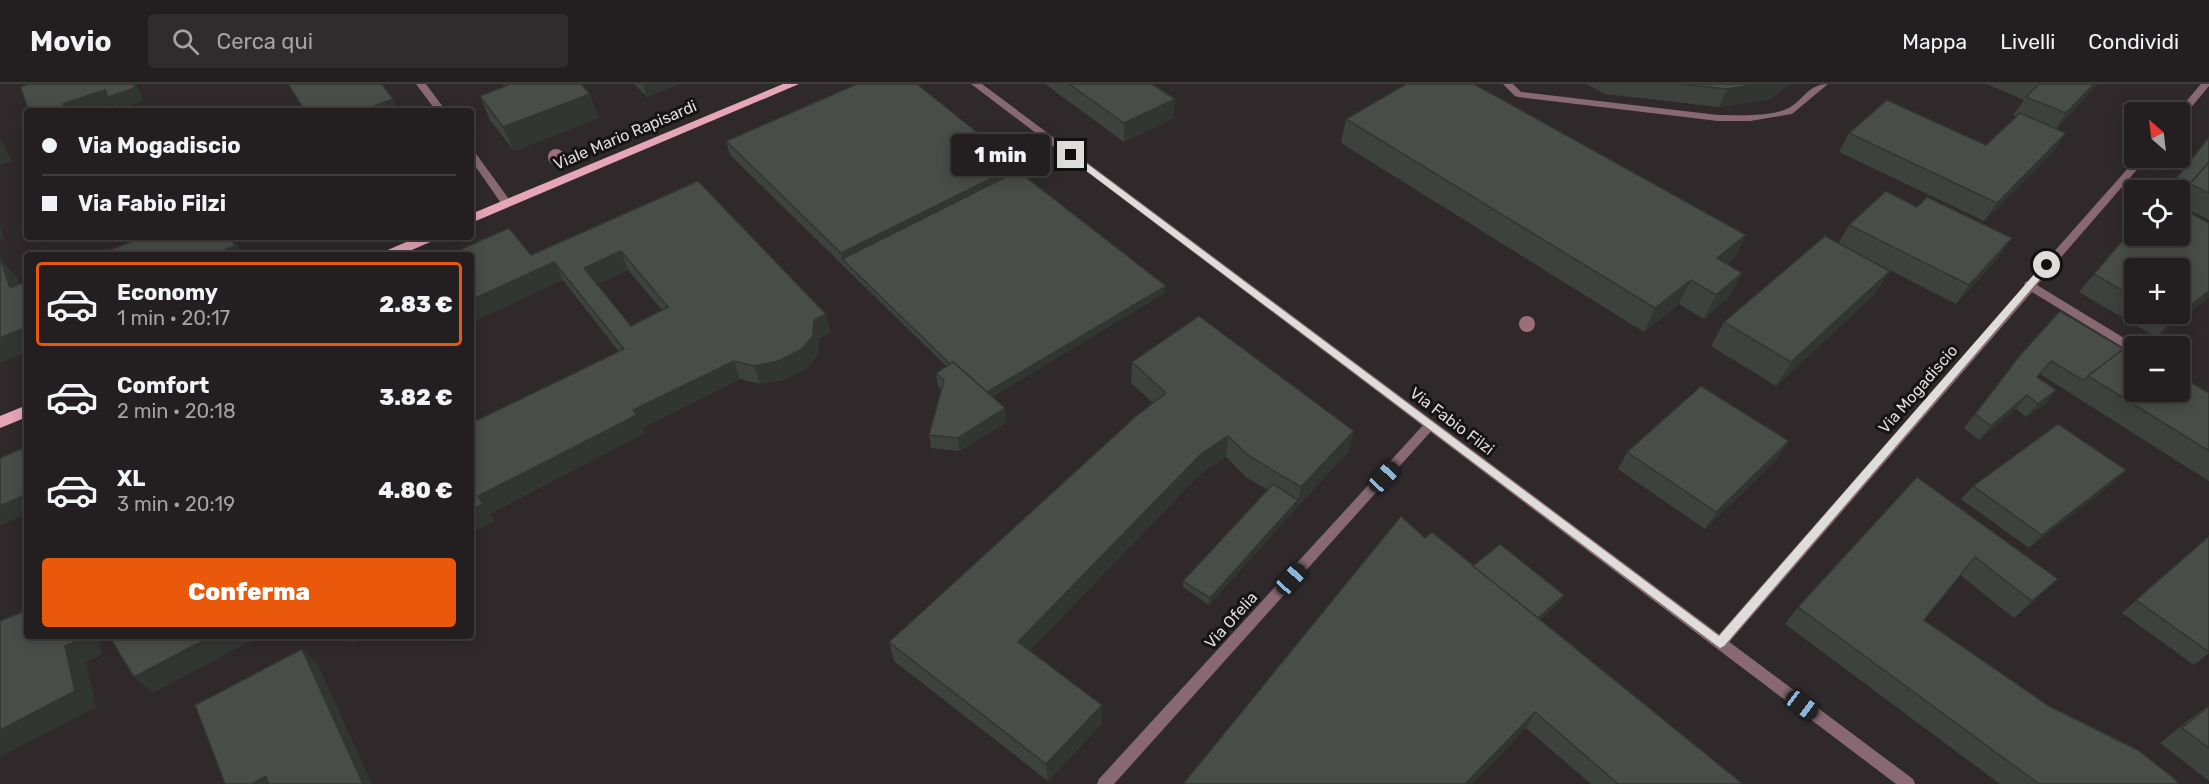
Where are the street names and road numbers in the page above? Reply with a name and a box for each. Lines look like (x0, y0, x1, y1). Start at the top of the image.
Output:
street label: Viale Mario Rapisardi (551, 96, 699, 174)
street label: Via Mogadiscio (1874, 341, 1962, 437)
street label: Via Fabio Filzi (1406, 383, 1498, 459)
street label: Via Ofelia (1201, 588, 1261, 652)

